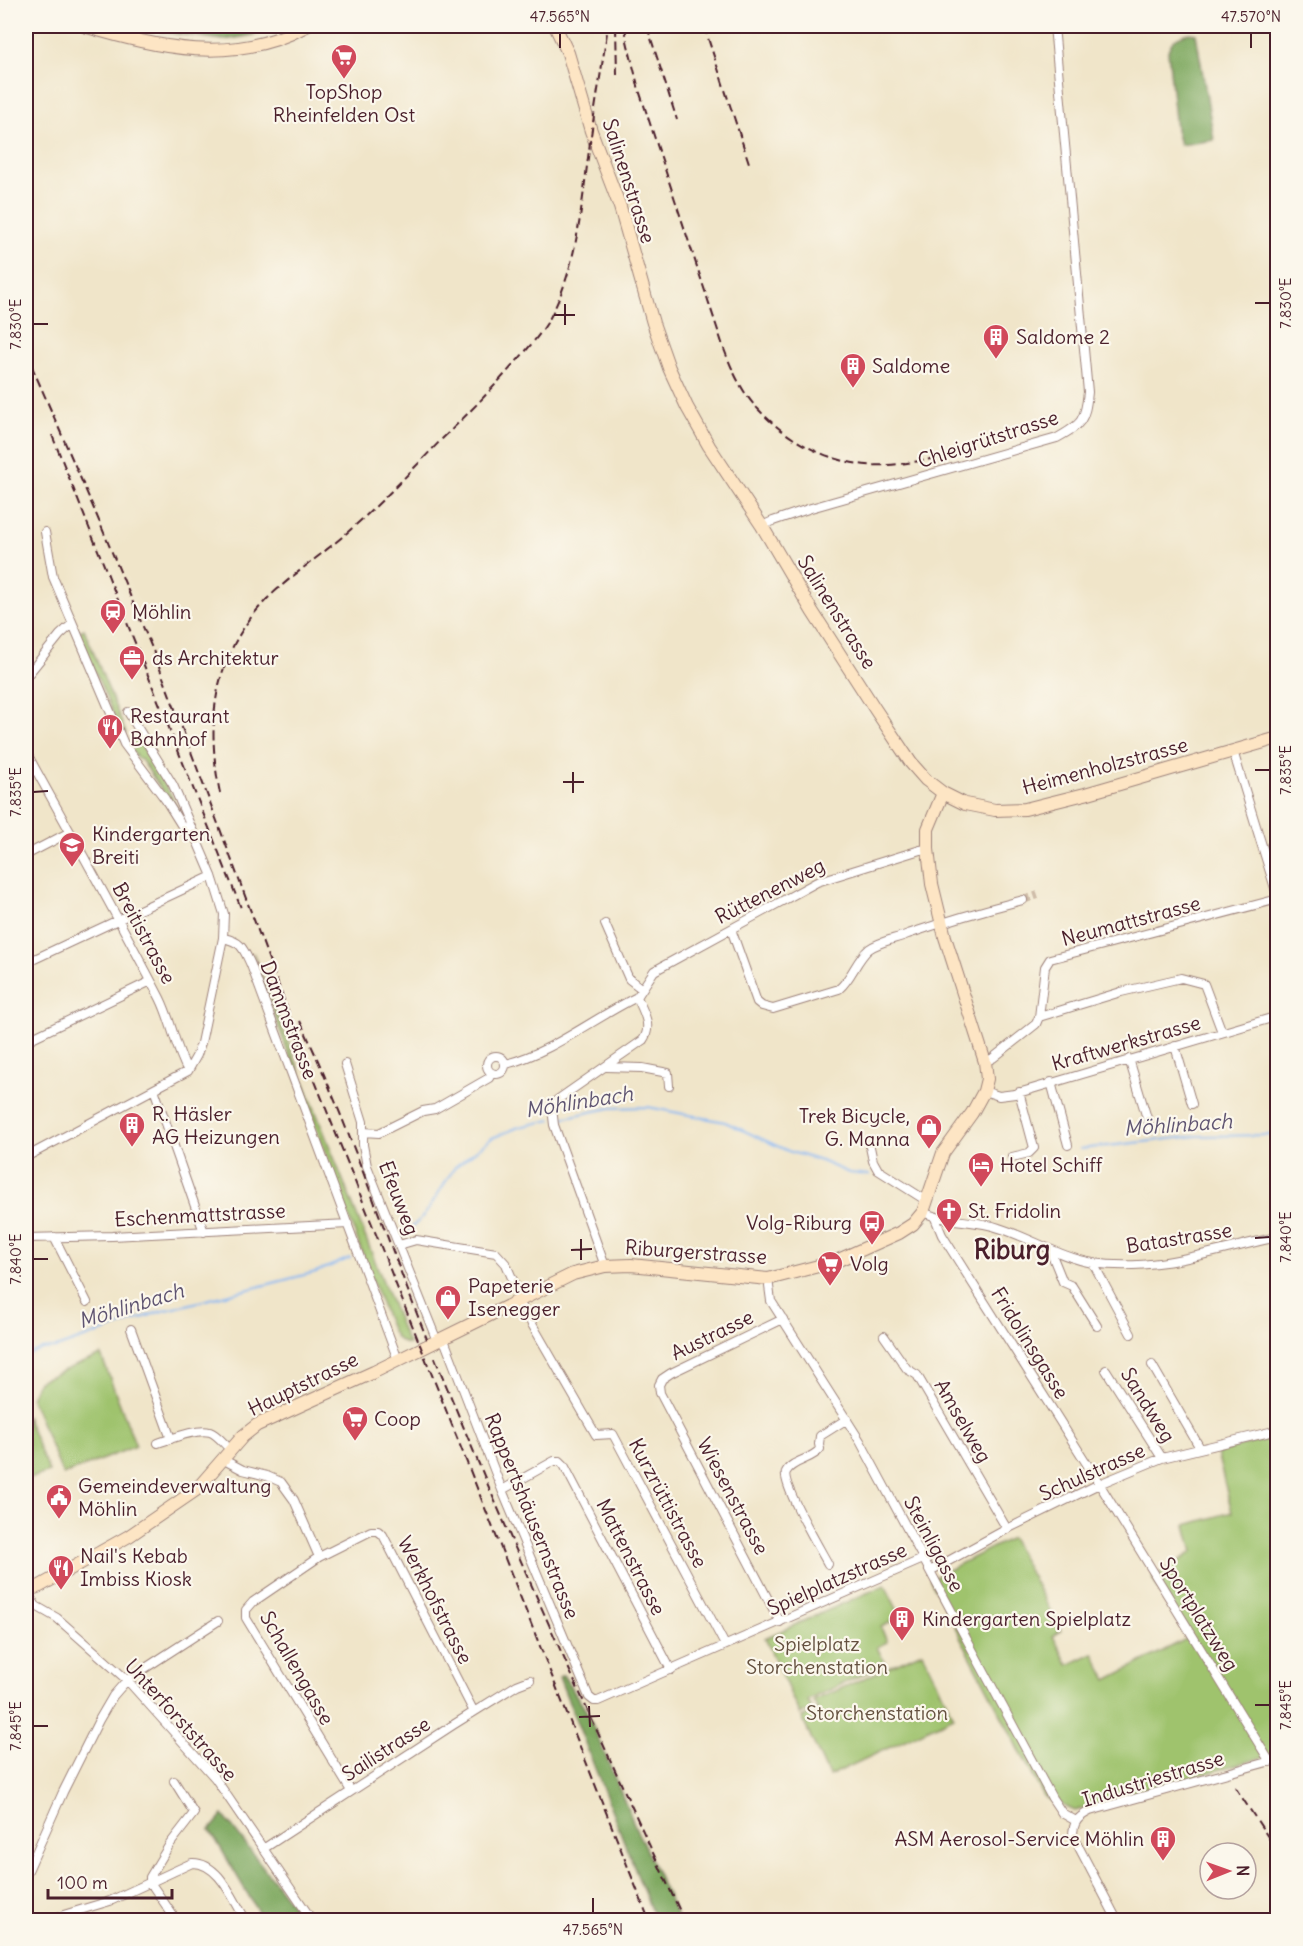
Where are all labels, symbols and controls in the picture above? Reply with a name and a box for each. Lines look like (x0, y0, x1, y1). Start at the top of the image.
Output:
text: 47.565°N (530, 7, 590, 26)
text: 47.570°N (1221, 7, 1281, 26)
supermarket icon: TopShop Rheinfelden Ost (329, 42, 359, 80)
place label: TopShop Rheinfelden Ost (273, 79, 415, 127)
street label: Salinenstrasse (598, 115, 661, 246)
text: 7.830°E (1276, 277, 1295, 329)
text: 7.830°E (6, 298, 25, 350)
building icon: Saldome 2 (981, 322, 1011, 360)
place label: Saldome 2 (1016, 324, 1110, 349)
building icon: Saldome (838, 351, 868, 389)
place label: Saldome (872, 353, 950, 378)
street label: Chleigrütstrasse (914, 404, 1061, 473)
street label: Salinenstrasse (792, 550, 882, 673)
station icon: Möhlin (98, 597, 128, 635)
place label: Möhlin (132, 599, 191, 624)
office icon: ds Architektur (117, 643, 147, 681)
place label: ds Architektur (152, 645, 279, 670)
place label: Restaurant Bahnhof (130, 703, 230, 751)
restaurant icon: Restaurant Bahnhof (95, 712, 125, 750)
street label: Heimenholzstrasse (1019, 731, 1190, 800)
text: 7.835°E (1276, 745, 1295, 795)
text: 7.835°E (6, 767, 25, 817)
place label: Kindergarten Breiti (92, 821, 210, 869)
school or university icon: Kindergarten Breiti (57, 830, 87, 868)
street label: Rüttenenweg (711, 852, 829, 929)
street label: Breitistrasse (107, 878, 182, 988)
street label: Neumattstrasse (1059, 890, 1203, 951)
street label: Dammstrasse (255, 957, 324, 1083)
street label: Kraftwerkstrasse (1048, 1009, 1203, 1076)
water label: Möhlinbach (523, 1080, 636, 1123)
place label: R. Häsler AG Heizungen (152, 1101, 280, 1149)
place label: Trek Bicycle, G. Manna (799, 1103, 910, 1151)
water label: Möhlinbach (1123, 1107, 1234, 1142)
building icon: R. Häsler AG Heizungen (117, 1110, 147, 1148)
shop icon: Trek Bicycle, G. Manna (914, 1112, 944, 1150)
hotel icon: Hotel Schiff (966, 1150, 996, 1188)
place label: Hotel Schiff (1000, 1152, 1103, 1177)
street label: Efeuweg (374, 1157, 425, 1239)
church icon: St. Fridolin (934, 1196, 964, 1234)
street label: Eschenmattstrasse (114, 1198, 286, 1231)
place label: St. Fridolin (968, 1198, 1061, 1223)
bus stop icon: Volg-Riburg (857, 1208, 887, 1246)
place label: Volg-Riburg (746, 1210, 852, 1235)
text: 7.840°E (1276, 1211, 1295, 1263)
street label: Batastrasse (1124, 1217, 1234, 1258)
text: 7.840°E (6, 1233, 25, 1285)
district label: Riburg (974, 1233, 1050, 1266)
street label: Riburgerstrasse (624, 1234, 768, 1269)
supermarket icon: Volg (815, 1249, 845, 1287)
place label: Volg (850, 1251, 889, 1276)
place label: Papeterie Isenegger (468, 1273, 560, 1321)
water label: Möhlinbach (75, 1276, 188, 1334)
street label: Fridolinsgasse (986, 1282, 1075, 1403)
shop icon: Papeterie Isenegger (433, 1283, 463, 1321)
street label: Austrasse (666, 1304, 757, 1365)
street label: Hauptstrasse (244, 1346, 362, 1421)
street label: Sandweg (1116, 1363, 1181, 1447)
street label: Amselweg (930, 1374, 997, 1467)
supermarket icon: Coop (340, 1404, 370, 1442)
place label: Coop (374, 1406, 421, 1431)
street label: Rappertshäusernstrasse (480, 1409, 585, 1622)
street label: Wiesenstrasse (692, 1433, 775, 1559)
street label: Kurzrüttistrasse (624, 1434, 713, 1572)
street label: Schulstrasse (1035, 1437, 1149, 1506)
place label: Gemeindeverwaltung Möhlin (78, 1473, 271, 1521)
public building icon: Gemeindeverwaltung Möhlin (44, 1482, 74, 1520)
street label: Steinligasse (899, 1492, 970, 1596)
street label: Mattenstrasse (591, 1494, 671, 1619)
street label: Werkhofstrasse (393, 1532, 478, 1668)
street label: Spielplatzstrasse (763, 1537, 910, 1620)
place label: Nail's Kebab Imbiss Kiosk (80, 1543, 192, 1591)
street label: Sportplatzweg (1154, 1552, 1244, 1675)
restaurant icon: Nail's Kebab Imbiss Kiosk (46, 1553, 76, 1591)
building icon: Kindergarten Spielplatz (887, 1604, 917, 1642)
street label: Schallengasse (255, 1606, 340, 1729)
place label: Kindergarten Spielplatz (922, 1606, 1131, 1631)
park label: Spielplatz Storchenstation (746, 1631, 888, 1679)
street label: Unterforststrasse (120, 1653, 243, 1786)
text: 7.845°E (1276, 1680, 1295, 1730)
park label: Storchenstation (806, 1700, 948, 1725)
text: 7.845°E (6, 1701, 25, 1751)
street label: Sailistrasse (337, 1711, 435, 1786)
street label: Industriestrasse (1079, 1745, 1227, 1812)
building icon: ASM Aerosol-Service Möhlin (1148, 1824, 1178, 1862)
place label: ASM Aerosol-Service Möhlin (894, 1826, 1144, 1851)
north arrow (1198, 1841, 1258, 1901)
scale bar (48, 1862, 172, 1900)
text: N (1233, 1865, 1253, 1876)
text: 100 m (57, 1871, 108, 1894)
text: 47.565°N (563, 1920, 623, 1939)

